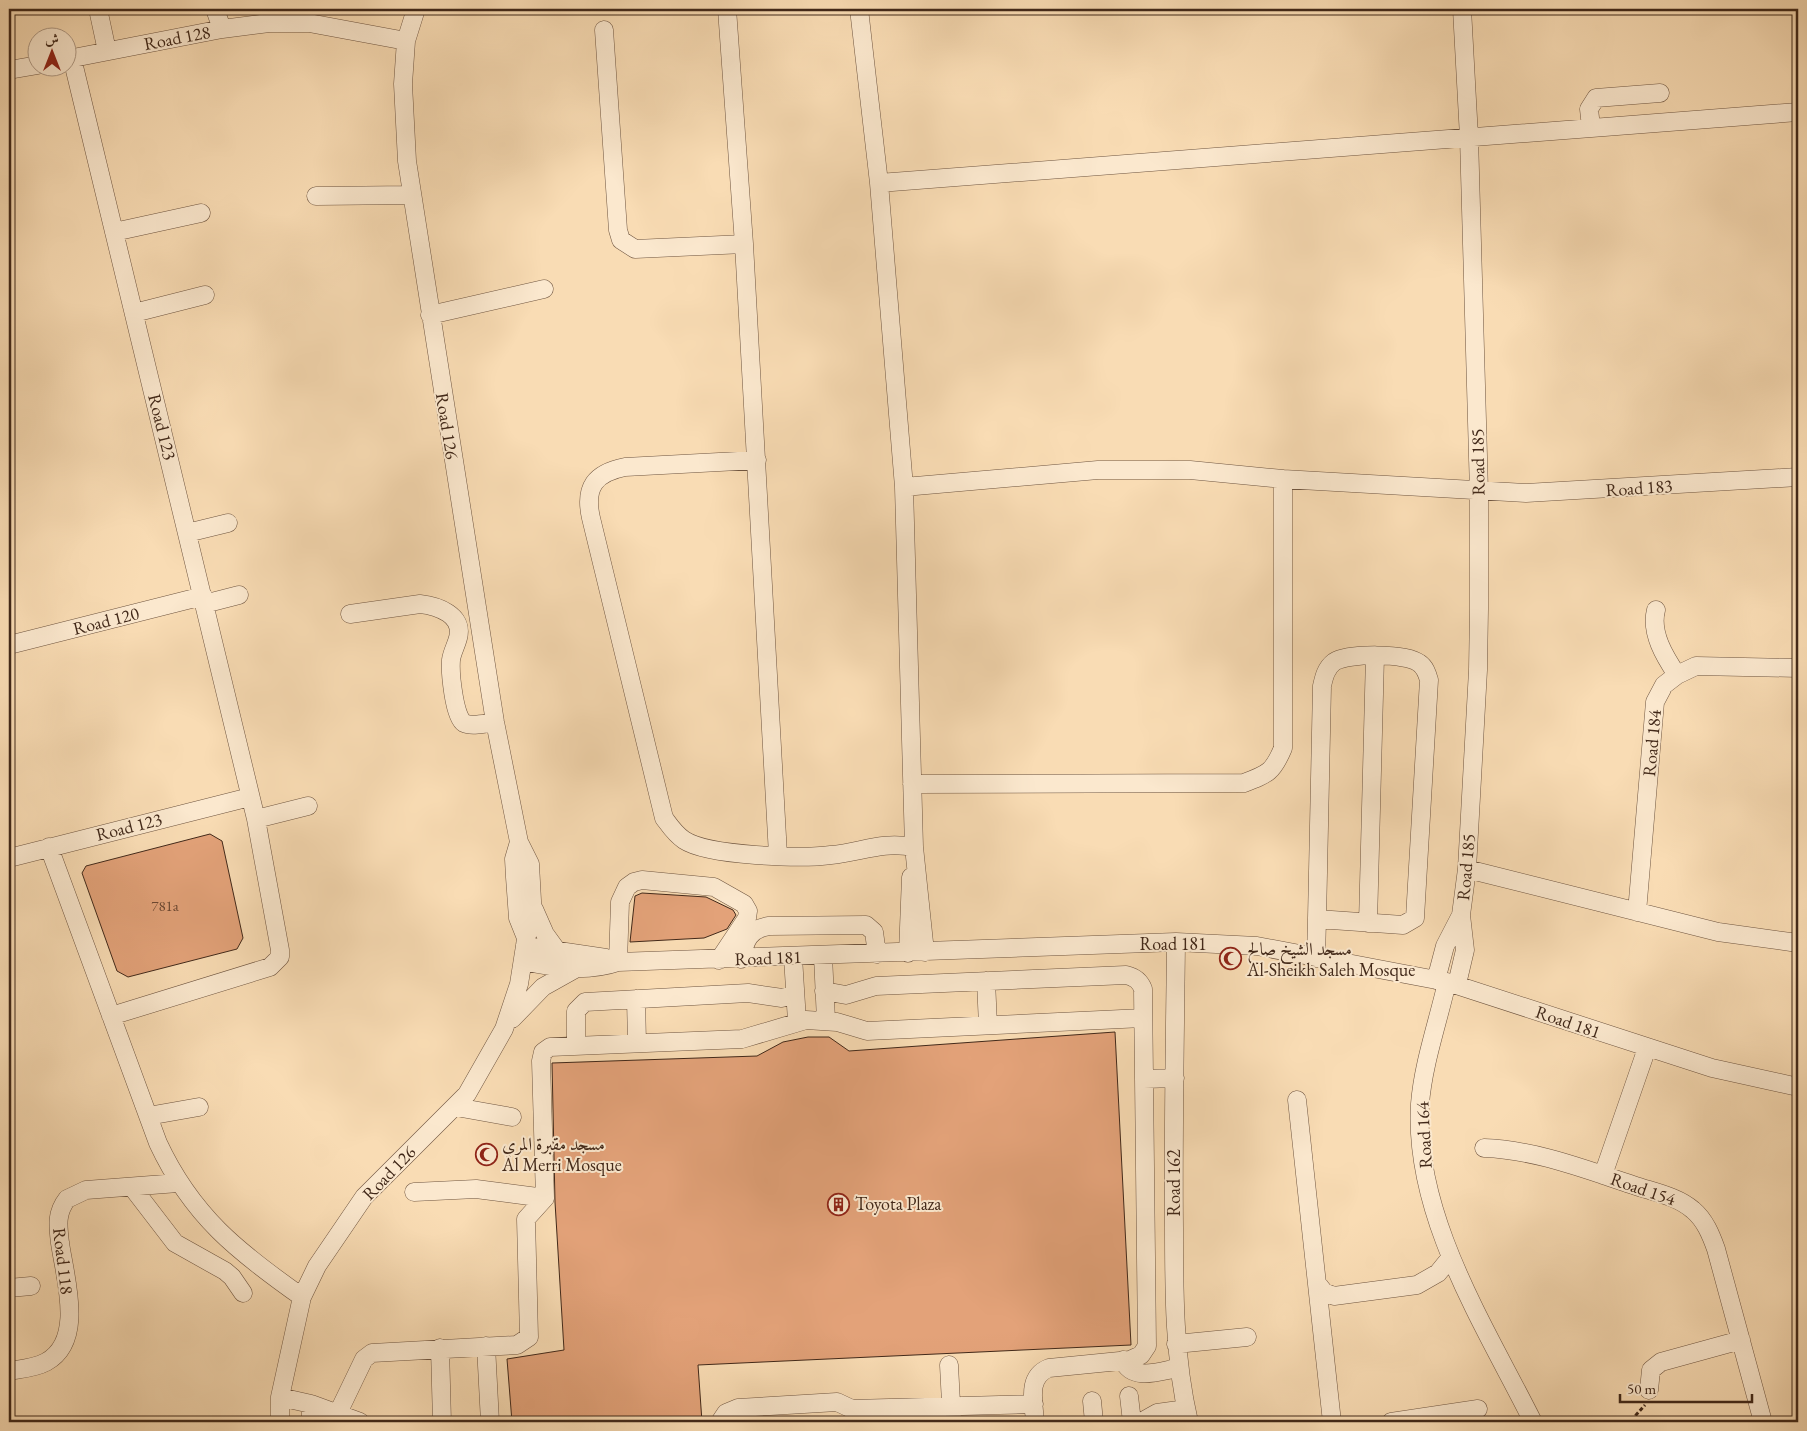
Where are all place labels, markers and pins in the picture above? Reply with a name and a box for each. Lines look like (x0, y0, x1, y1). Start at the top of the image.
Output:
place label: مسجد الشيخ صالح Al-Sheikh Saleh Mosque (1246, 937, 1415, 981)
mosque icon: مسجد الشيخ صالح Al-Sheikh Saleh Mosque (1219, 947, 1243, 971)
place label: مسجد مقبرة المري Al Merri Mosque (501, 1132, 622, 1176)
mosque icon: مسجد مقبرة المري Al Merri Mosque (474, 1142, 498, 1166)
building icon: Toyota Plaza (827, 1192, 851, 1216)
place label: Toyota Plaza (855, 1192, 942, 1215)

